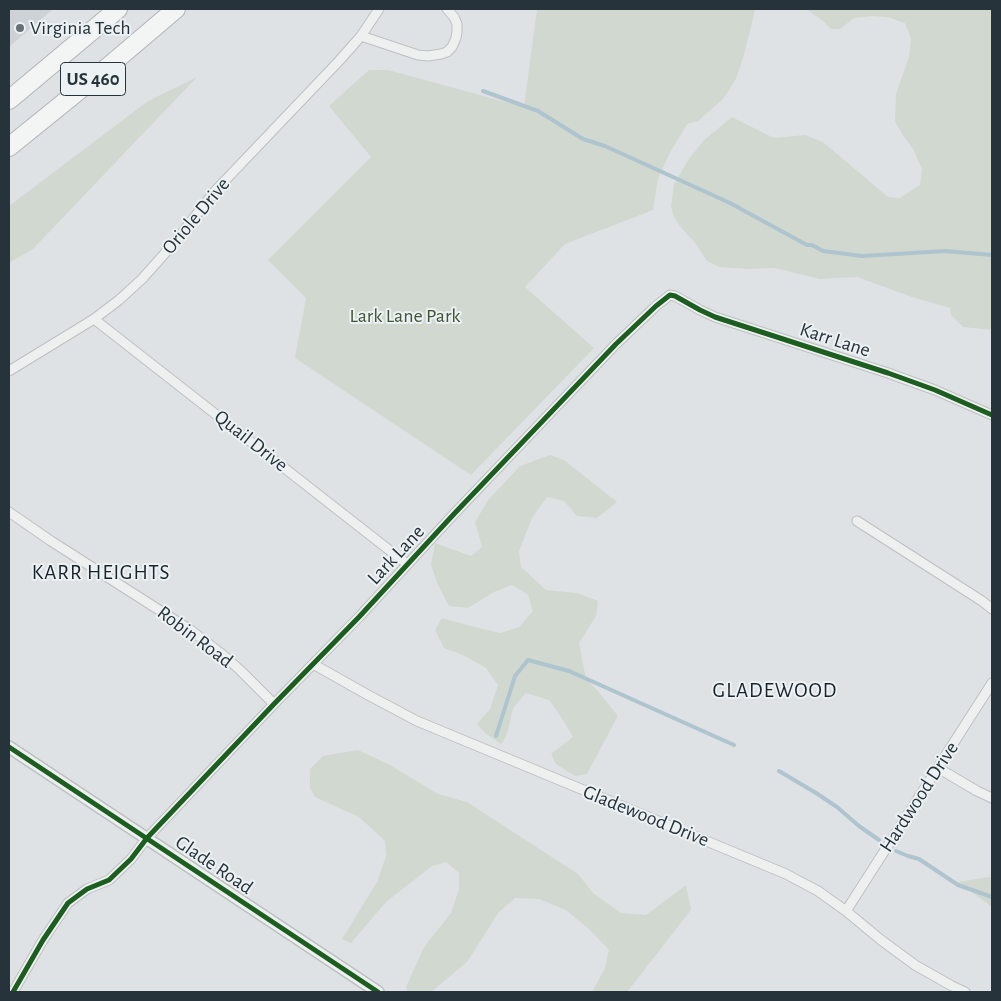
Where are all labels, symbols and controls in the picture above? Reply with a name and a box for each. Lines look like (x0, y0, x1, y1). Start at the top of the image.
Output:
place label: Virginia Tech (30, 16, 131, 40)
marker: Virginia Tech (14, 22, 26, 34)
road number: US 460 (61, 62, 126, 96)
street label: Oriole Drive (157, 173, 235, 259)
park label: Lark Lane Park (350, 304, 460, 328)
street label: Karr Lane (797, 317, 873, 363)
street label: Quail Drive (209, 405, 293, 477)
street label: Lark Lane (362, 520, 430, 590)
district label: KARR HEIGHTS (30, 560, 172, 586)
street label: Robin Road (152, 601, 238, 673)
district label: GLADEWOOD (711, 678, 839, 704)
street label: Hardwood Drive (874, 737, 964, 857)
street label: Gladewood Drive (580, 780, 712, 852)
street label: Glade Road (171, 830, 257, 900)

